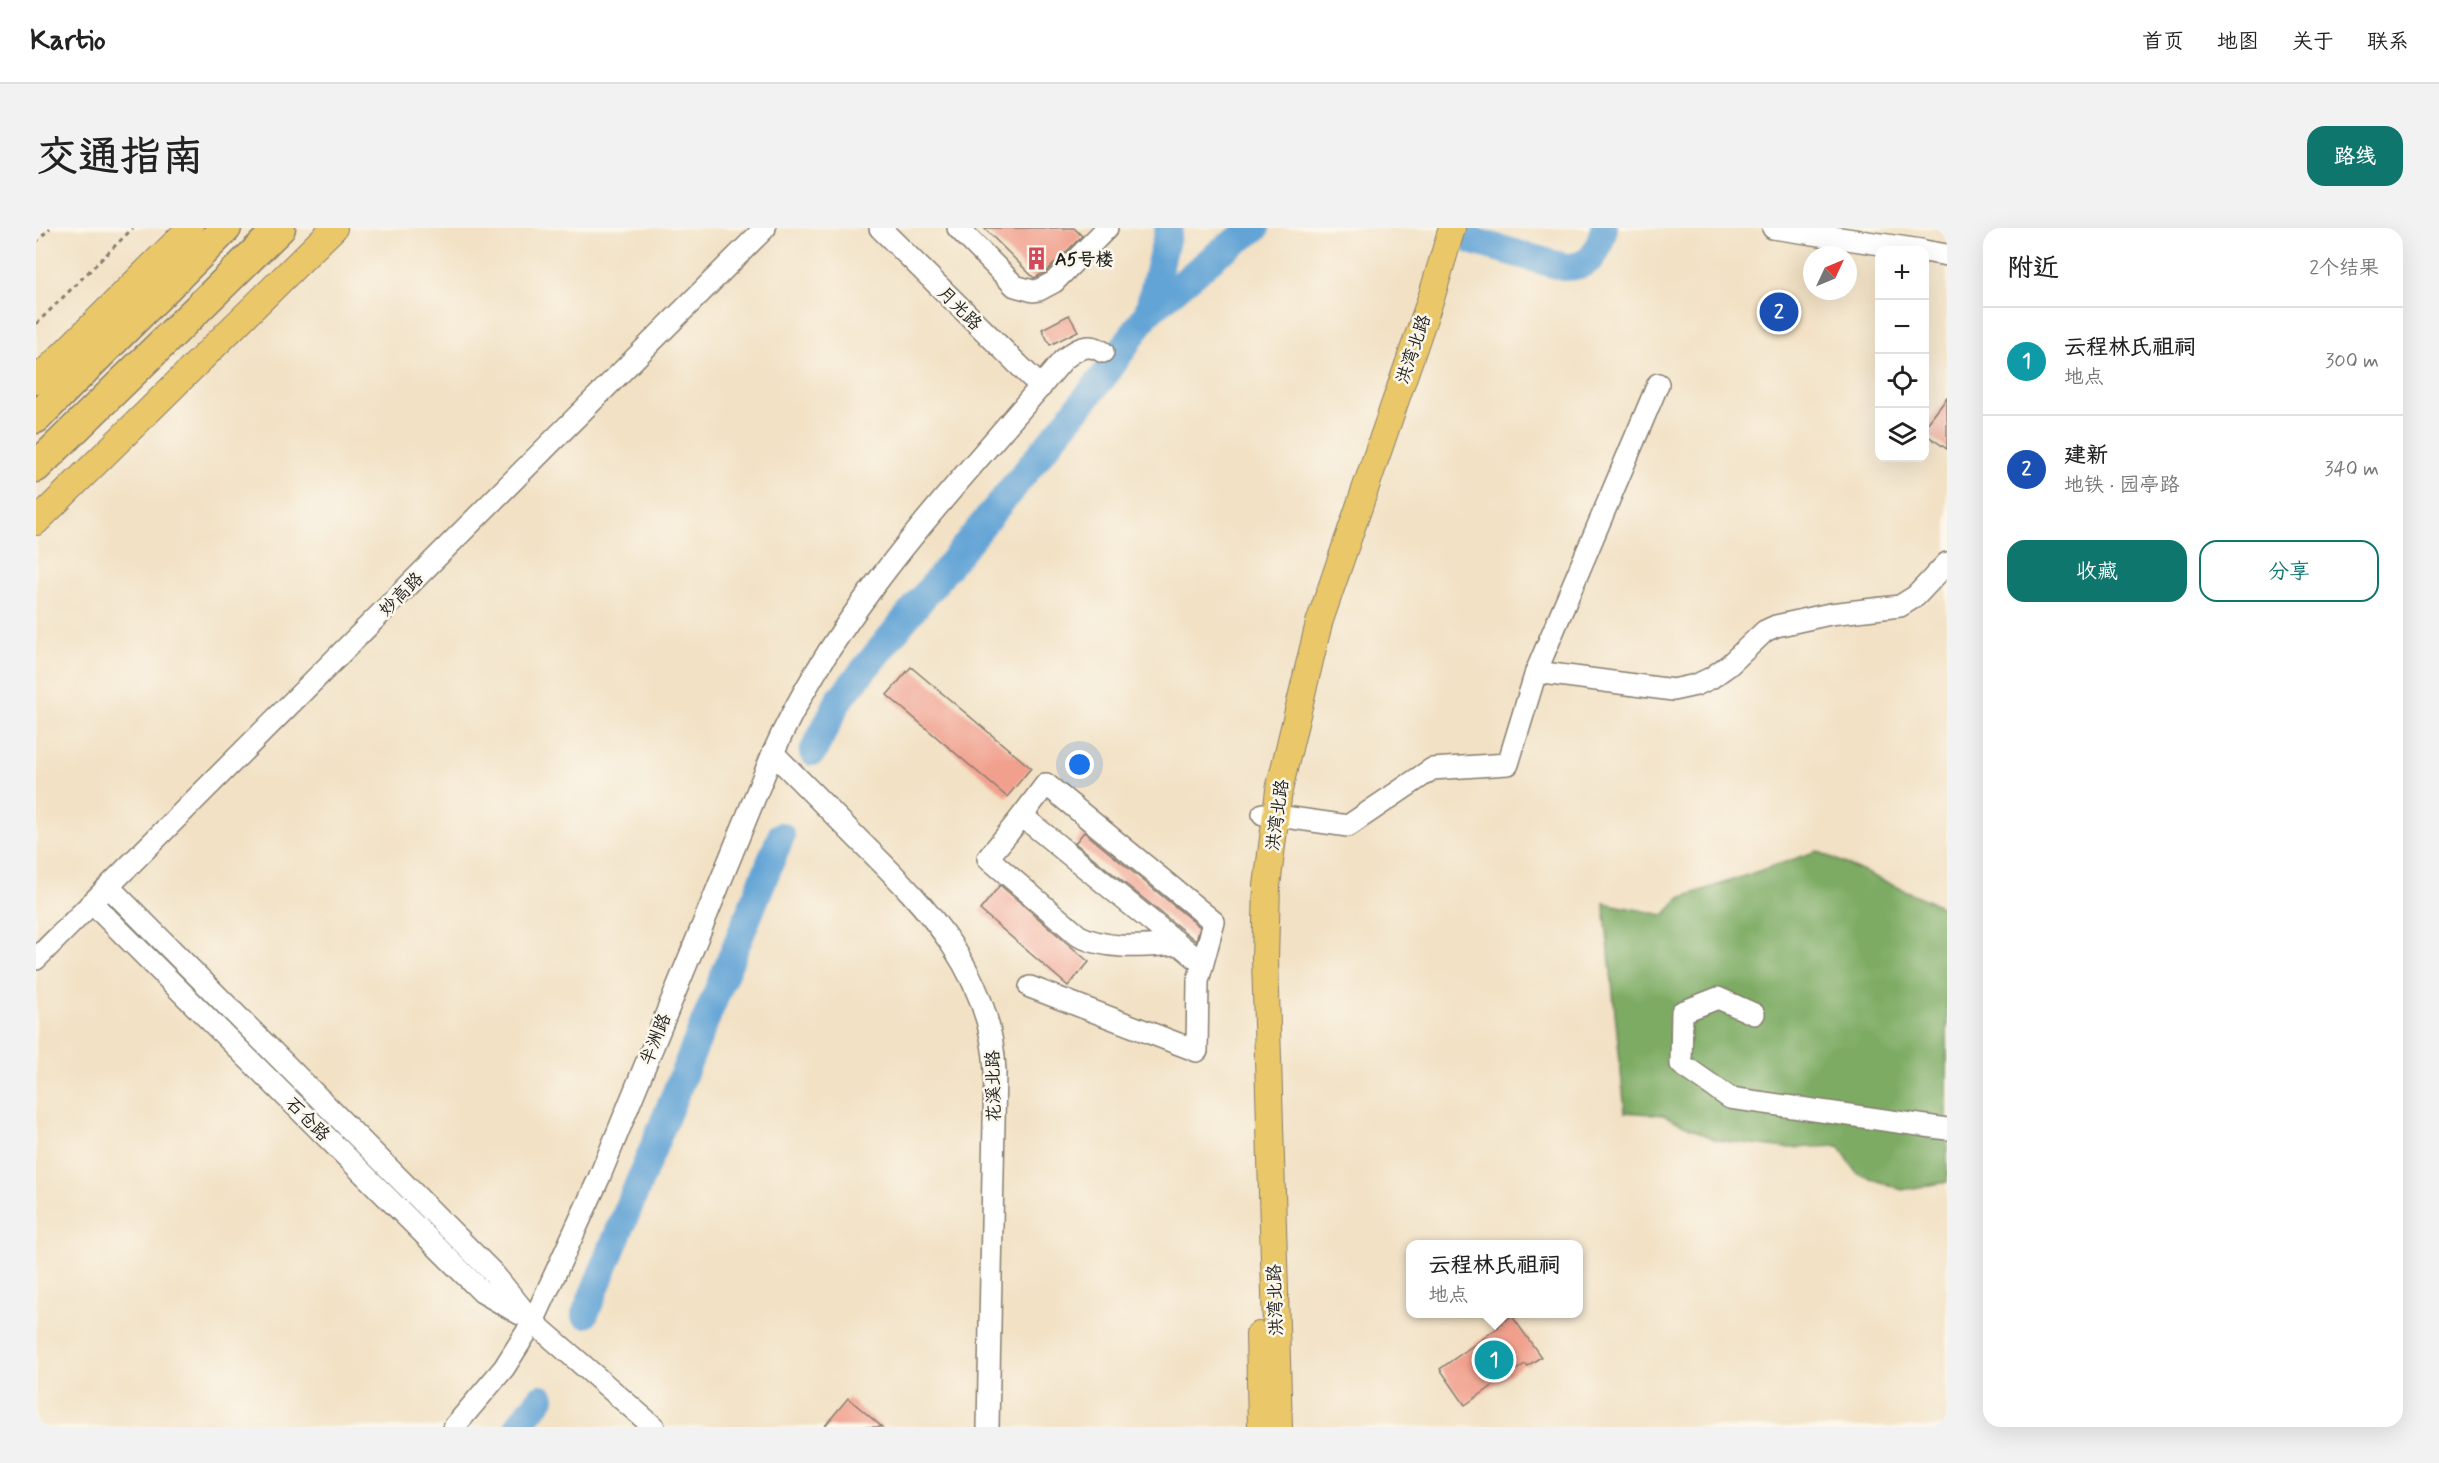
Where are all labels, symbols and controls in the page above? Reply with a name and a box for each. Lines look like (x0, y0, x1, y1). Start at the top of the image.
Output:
text: Kartio (30, 23, 106, 60)
text: 首页 (2142, 28, 2184, 56)
text: 地图 (2217, 28, 2259, 56)
text: 关于 (2292, 28, 2334, 56)
text: 联系 (2367, 28, 2409, 56)
button: 路线 (2307, 126, 2403, 186)
text: 交通指南 (36, 131, 204, 186)
building icon: A5号楼 (1024, 246, 1050, 272)
north arrow (1803, 246, 1857, 300)
map controls (1875, 246, 1929, 462)
button: + (1875, 246, 1929, 300)
place label: A5号楼 (1055, 248, 1114, 272)
text: 附近 (2007, 252, 2059, 286)
text: 2个结果 (2309, 255, 2379, 282)
street label: 月光路 (932, 281, 987, 336)
pin: 2 (1760, 290, 1798, 334)
button: − (1875, 300, 1929, 354)
street label: 洪湾北路 (1391, 311, 1437, 387)
text: 云程林氏祖祠 (2064, 334, 2196, 362)
text: 1 (2022, 348, 2031, 375)
text: 300 m (2325, 348, 2379, 375)
button: locate (1875, 354, 1929, 408)
text: 地点 (2064, 364, 2104, 391)
button: layers (1875, 408, 1929, 462)
text: 建新 (2064, 442, 2108, 470)
text: 2 (2022, 456, 2031, 483)
text: 340 m (2324, 456, 2379, 483)
text: 地铁 · 园亭路 (2064, 472, 2179, 499)
button: 收藏 (2007, 540, 2187, 602)
button: 分享 (2199, 540, 2379, 602)
street label: 妙高路 (374, 567, 429, 622)
your location (1065, 750, 1094, 779)
street label: 洪湾北路 (1261, 778, 1295, 852)
street label: 半洲路 (635, 1010, 677, 1069)
street label: 花溪北路 (981, 1050, 1007, 1122)
street label: 石仓路 (280, 1092, 335, 1147)
popup (1406, 1240, 1583, 1318)
text: 云程林氏祖祠 (1428, 1252, 1561, 1280)
street label: 洪湾北路 (1263, 1264, 1289, 1336)
text: 地点 (1428, 1282, 1468, 1309)
pin: 1 (1474, 1338, 1514, 1382)

